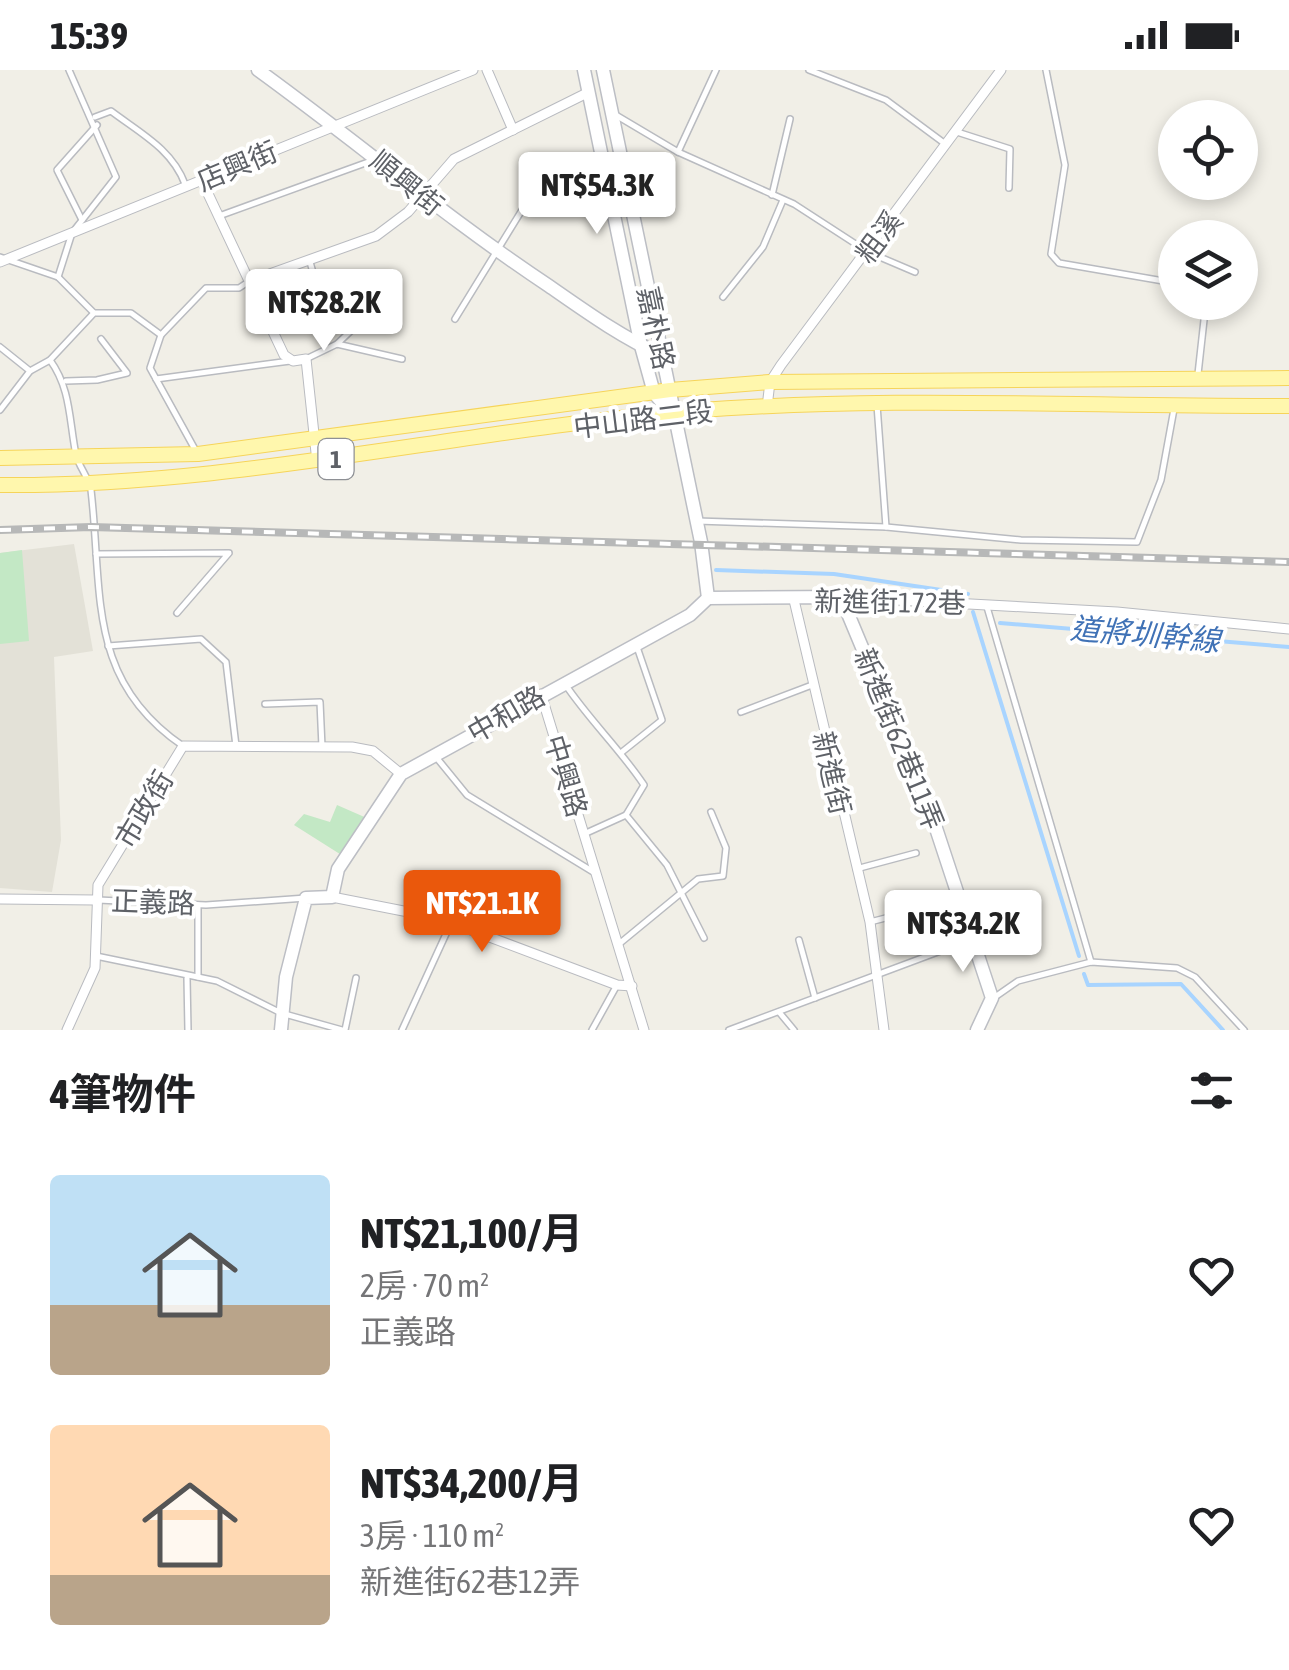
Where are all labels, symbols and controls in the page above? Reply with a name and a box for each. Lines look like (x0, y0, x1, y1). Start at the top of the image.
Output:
text: 15:39 (50, 14, 128, 57)
map controls (1158, 100, 1258, 320)
button: locate (1158, 100, 1258, 200)
street label: 店興街 (192, 135, 282, 197)
street label: 順興街 (364, 144, 450, 222)
pin: NT$54.3K (494, 152, 700, 237)
text: NT$54.3K (541, 166, 653, 203)
street label: 粗溪 (849, 205, 909, 269)
button: layers (1158, 220, 1258, 320)
pin: NT$28.2K (221, 269, 427, 354)
text: NT$28.2K (268, 283, 380, 320)
street label: 嘉朴路 (632, 284, 680, 372)
street label: 中山路二段 (572, 395, 714, 443)
road number: 1 (318, 439, 354, 479)
street label: 新進街172巷 (814, 585, 966, 619)
water label: 道將圳幹線 (1069, 611, 1224, 658)
street label: 新進街62巷11弄 (848, 644, 950, 834)
street label: 中和路 (462, 679, 550, 749)
street label: 新進街 (807, 728, 857, 818)
street label: 中興路 (538, 731, 594, 821)
street label: 市政街 (109, 765, 179, 853)
pin: NT$21.1K (379, 870, 585, 955)
text: NT$21.1K (426, 884, 538, 921)
street label: 正義路 (110, 885, 196, 919)
pin: NT$34.2K (860, 890, 1066, 975)
text: NT$34.2K (907, 904, 1019, 941)
icon: filters (1184, 1063, 1239, 1118)
text: 4筆物件 (50, 1070, 196, 1118)
text: NT$21,100/月 (360, 1209, 583, 1257)
icon: home (130, 1215, 250, 1335)
icon: heart (1184, 1248, 1239, 1303)
text: 2房 · 70 m² (360, 1267, 489, 1304)
text: 正義路 (360, 1313, 456, 1350)
text: NT$34,200/月 (360, 1459, 583, 1507)
icon: home (130, 1465, 250, 1585)
icon: heart (1184, 1498, 1239, 1553)
text: 3房 · 110 m² (360, 1517, 504, 1554)
text: 新進街62巷12弄 (360, 1563, 580, 1600)

